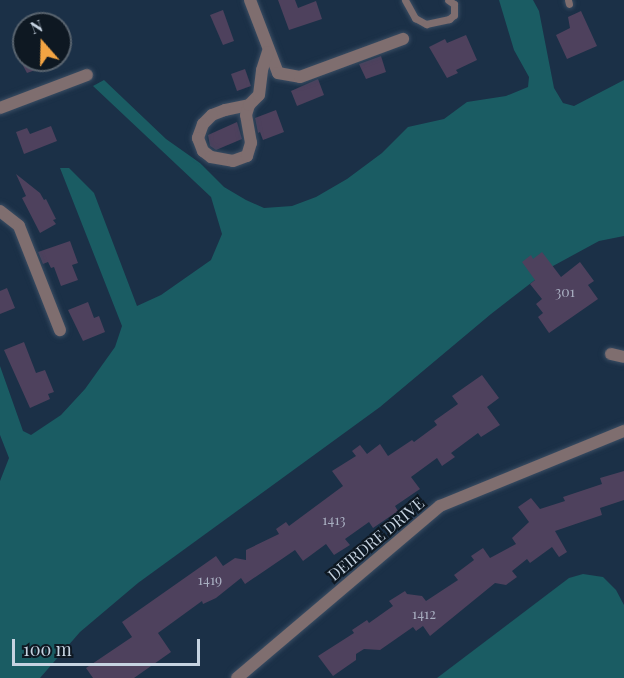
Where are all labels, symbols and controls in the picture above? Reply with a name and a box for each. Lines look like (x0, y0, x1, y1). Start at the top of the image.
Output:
north arrow (12, 12, 72, 72)
text: N (27, 15, 45, 38)
house number: 301 (555, 284, 575, 300)
street label: DEIRDRE DRIVE (324, 493, 428, 585)
house number: 1413 (322, 512, 346, 528)
house number: 1419 (198, 572, 222, 588)
house number: 1412 (412, 606, 436, 622)
scale bar (15, 627, 202, 665)
text: 100 m (23, 637, 72, 661)

